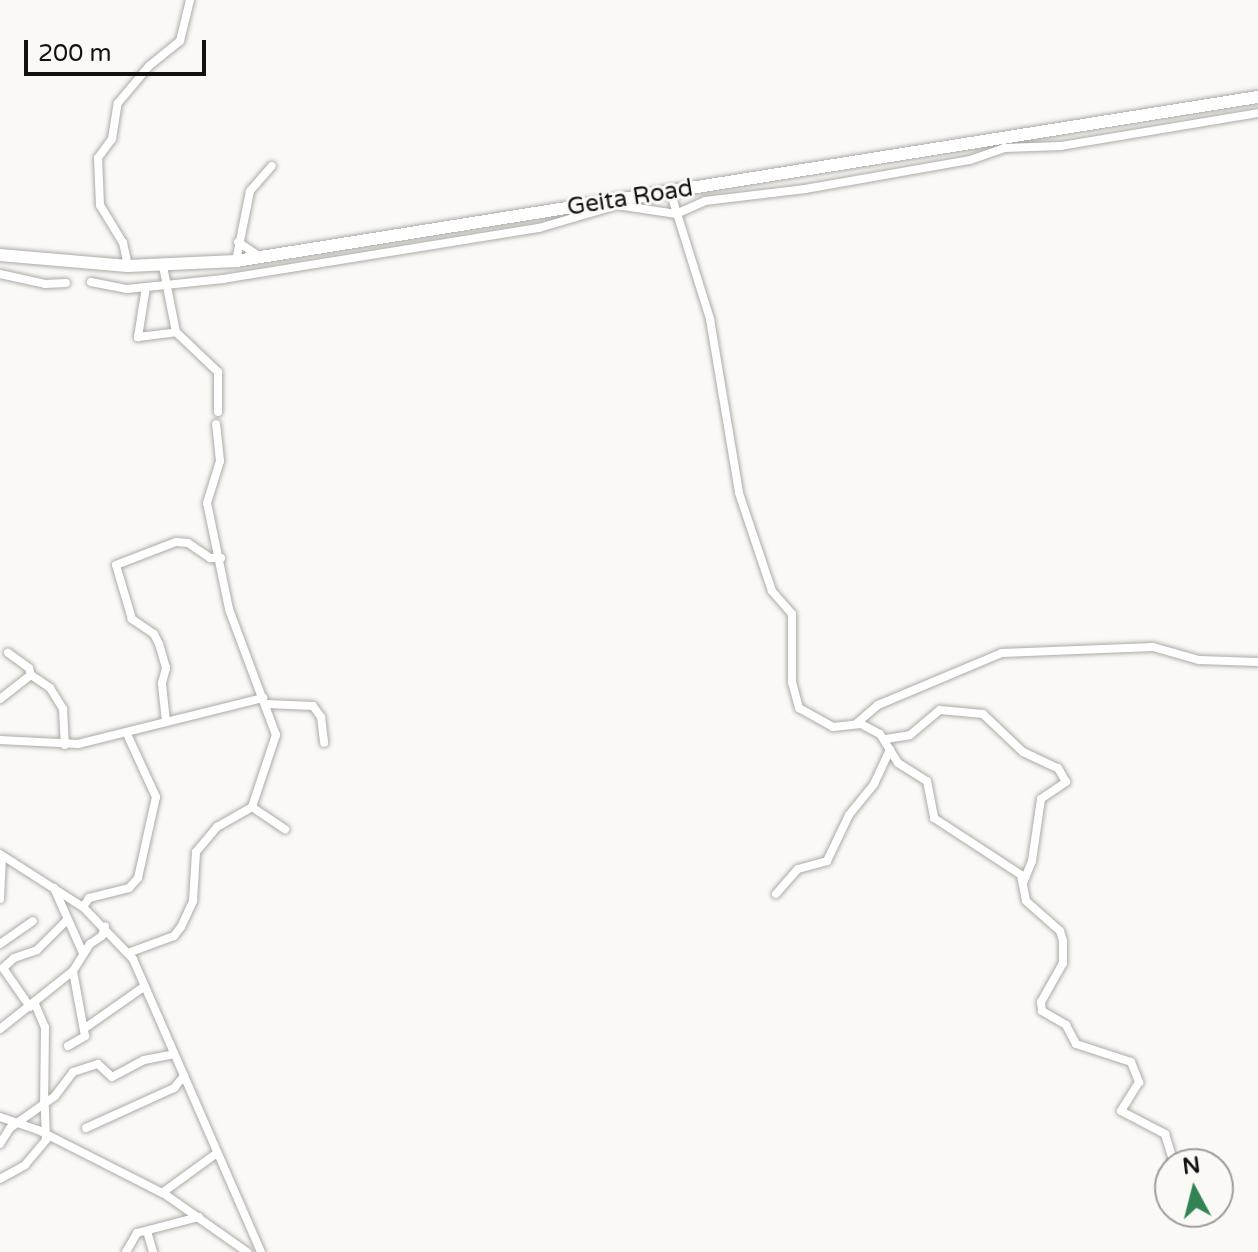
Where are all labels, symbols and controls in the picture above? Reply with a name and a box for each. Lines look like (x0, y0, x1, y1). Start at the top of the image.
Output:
scale bar (28, 24, 210, 74)
text: 200 m (38, 39, 112, 68)
street label: Geita Road (565, 174, 695, 222)
north arrow (1154, 1148, 1234, 1228)
text: N (1181, 1152, 1202, 1180)

